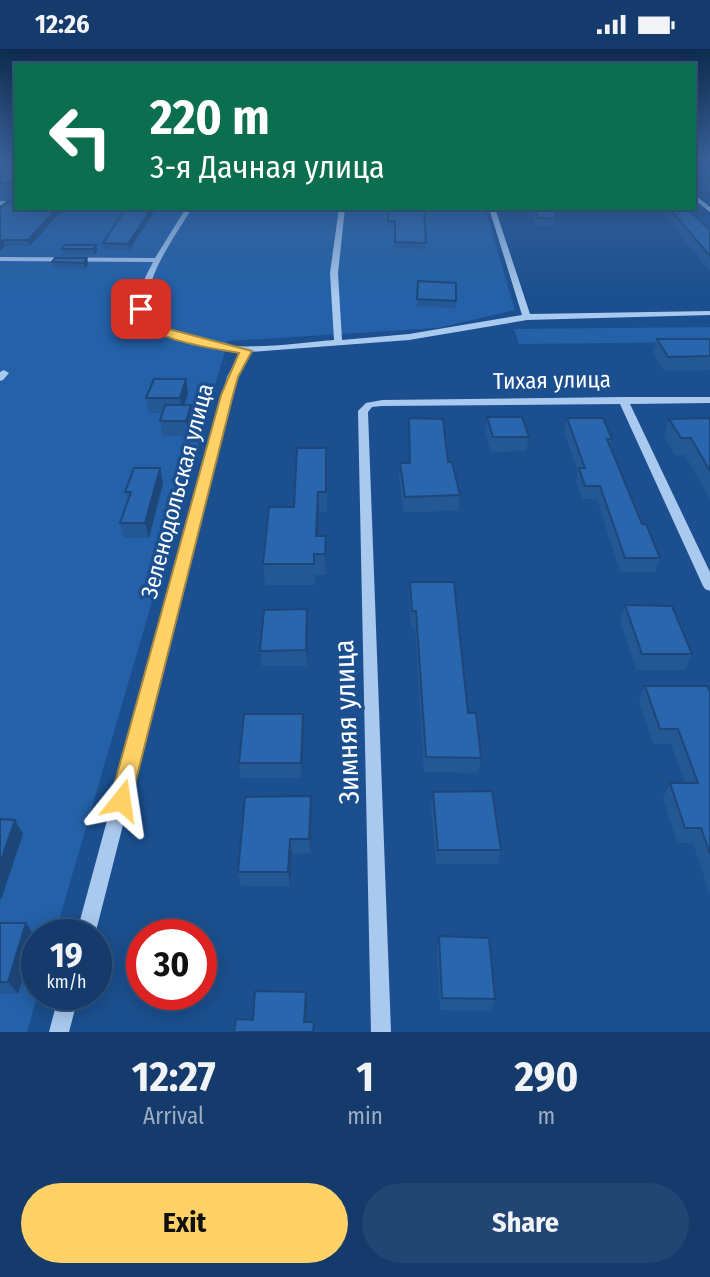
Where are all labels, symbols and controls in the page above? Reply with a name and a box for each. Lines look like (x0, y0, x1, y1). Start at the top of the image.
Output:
text: 12:26 (35, 9, 90, 40)
text: 220 m (150, 88, 270, 147)
icon: left (35, 91, 126, 182)
text: 3-я Дачная улица (150, 148, 385, 186)
pin (111, 279, 171, 339)
icon: arrive (122, 290, 160, 328)
street label: Тихая улица (493, 365, 611, 395)
street label: Зеленодольская улица (135, 381, 219, 601)
street label: Зимняя улица (327, 639, 366, 805)
position arrow (84, 763, 158, 837)
speed limit sign: 30 (126, 919, 217, 1010)
text: 19 (50, 934, 83, 976)
text: km/h (46, 971, 87, 993)
text: 12:27 (132, 1052, 216, 1102)
text: 1 (356, 1052, 374, 1102)
text: 290 (514, 1052, 578, 1102)
text: Arrival (143, 1102, 204, 1130)
text: min (347, 1102, 383, 1130)
text: m (538, 1102, 555, 1130)
button: Exit (21, 1183, 348, 1263)
button: Share (362, 1183, 689, 1263)

